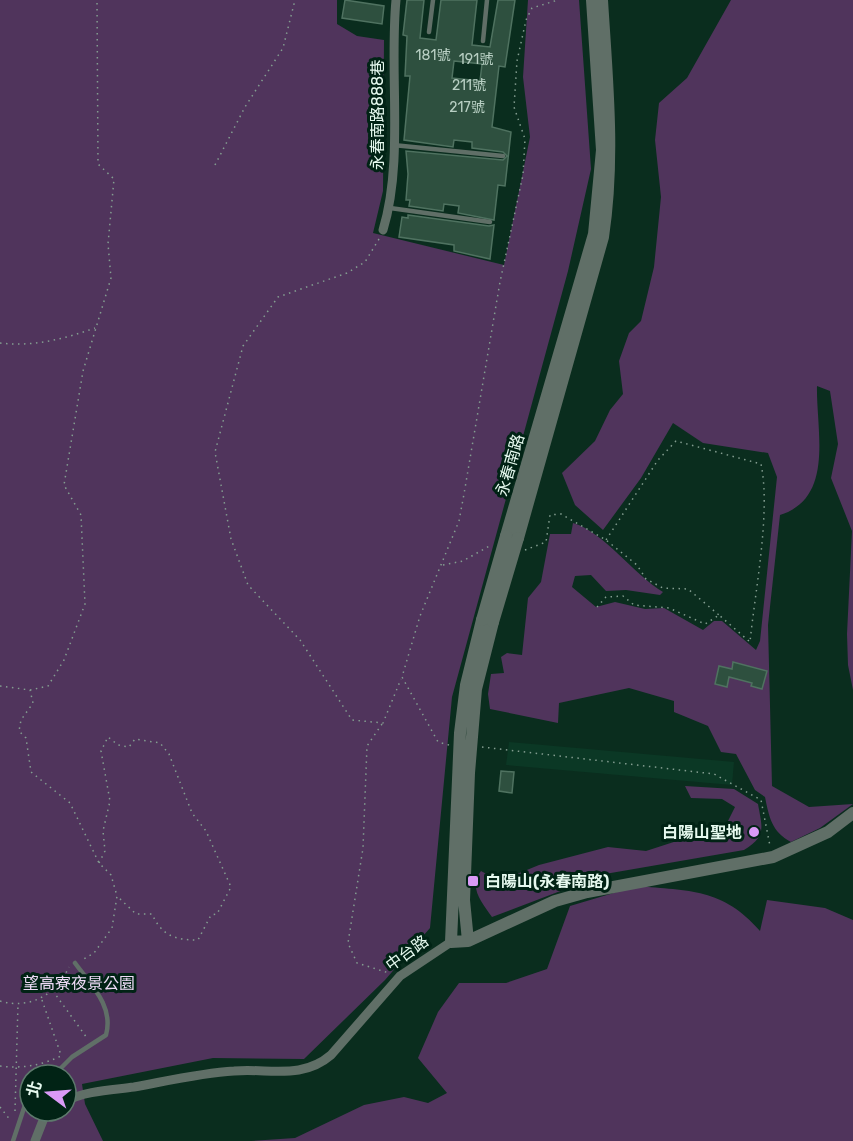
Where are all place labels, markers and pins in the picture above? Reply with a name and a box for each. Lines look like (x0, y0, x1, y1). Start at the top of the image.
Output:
place label: 白陽山聖地 (662, 823, 742, 842)
marker: 白陽山聖地 (747, 825, 761, 839)
place label: 白陽山(永春南路) (485, 872, 609, 891)
marker: 白陽山(永春南路) (466, 874, 480, 888)

